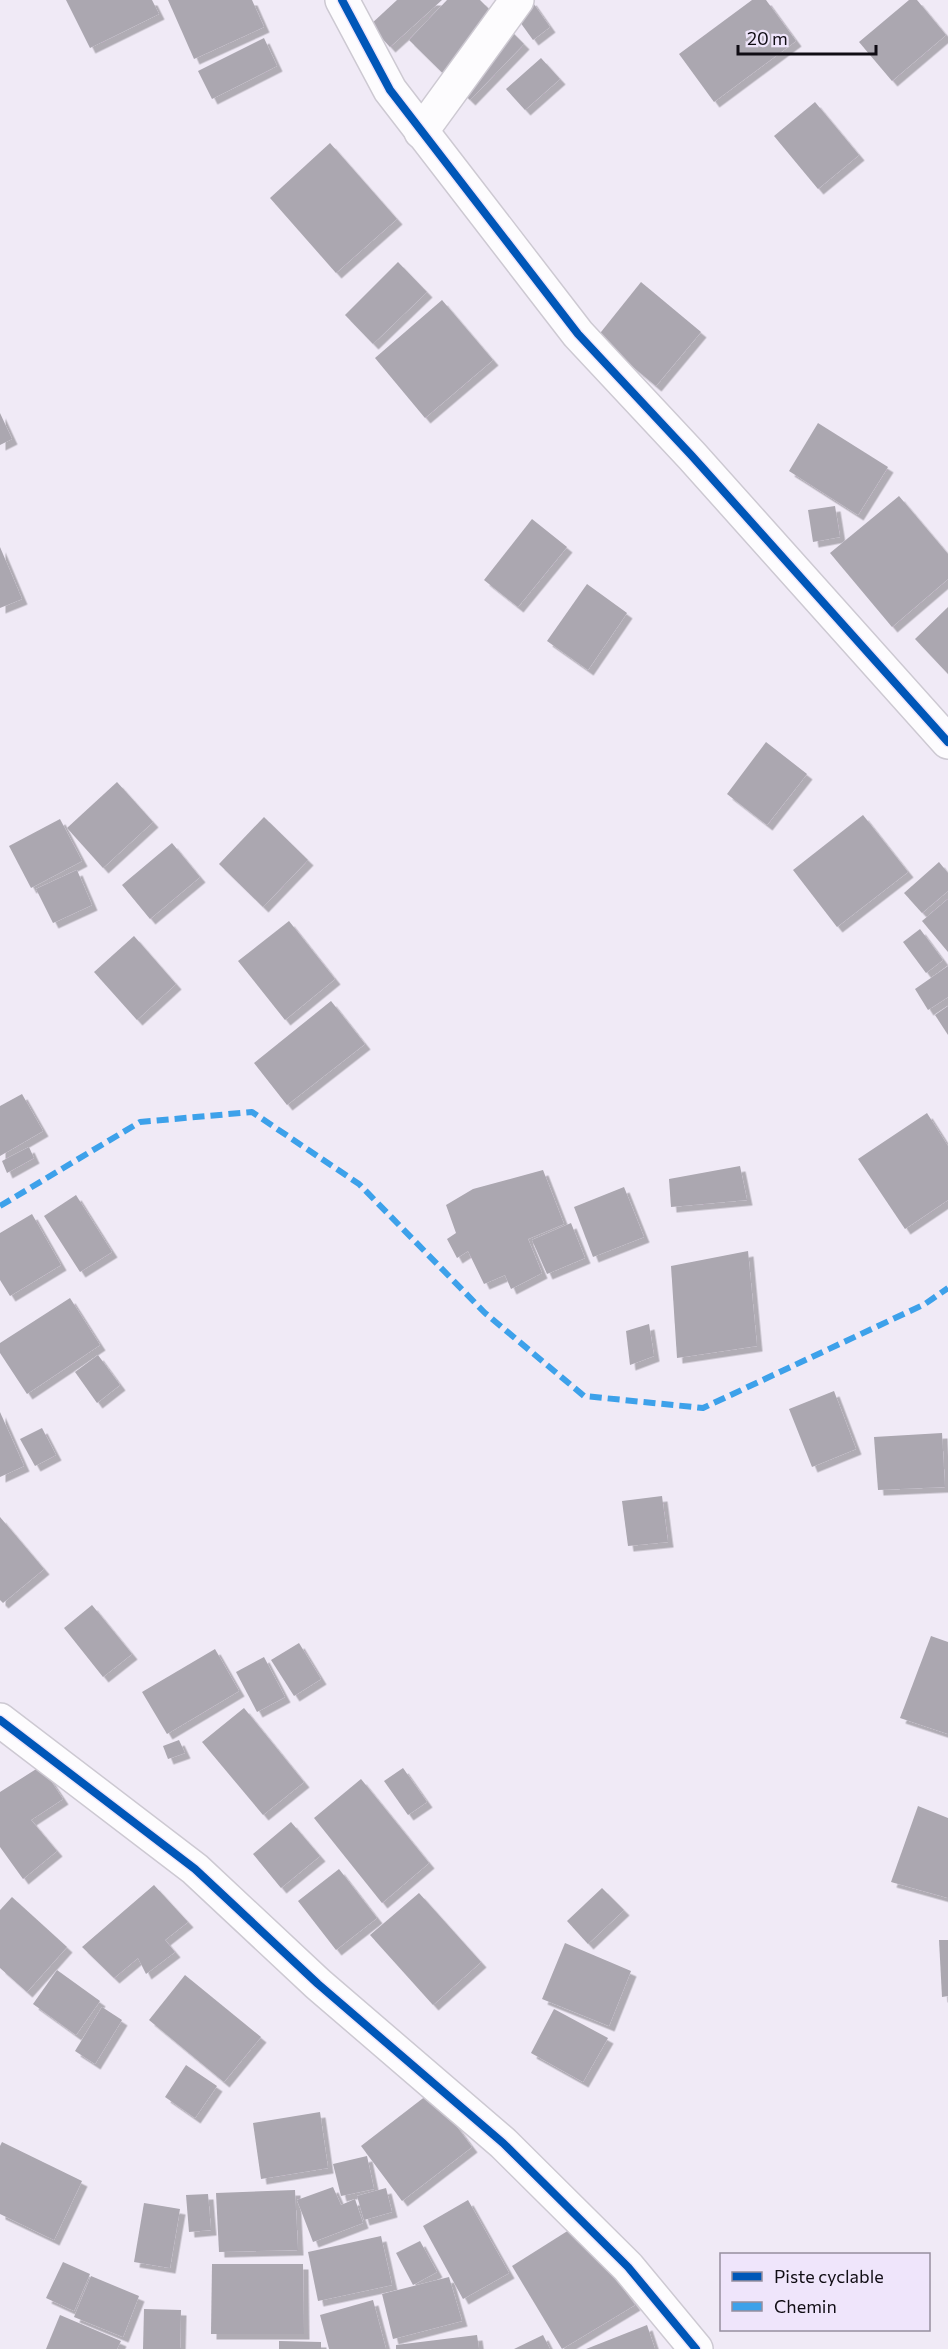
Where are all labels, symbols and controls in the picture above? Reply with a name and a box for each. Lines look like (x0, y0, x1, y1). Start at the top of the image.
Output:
scale bar (738, 18, 876, 56)
text: 20 m (747, 27, 788, 49)
legend (720, 2253, 930, 2331)
text: Piste cyclable (774, 2265, 884, 2287)
text: Chemin (774, 2295, 837, 2317)

